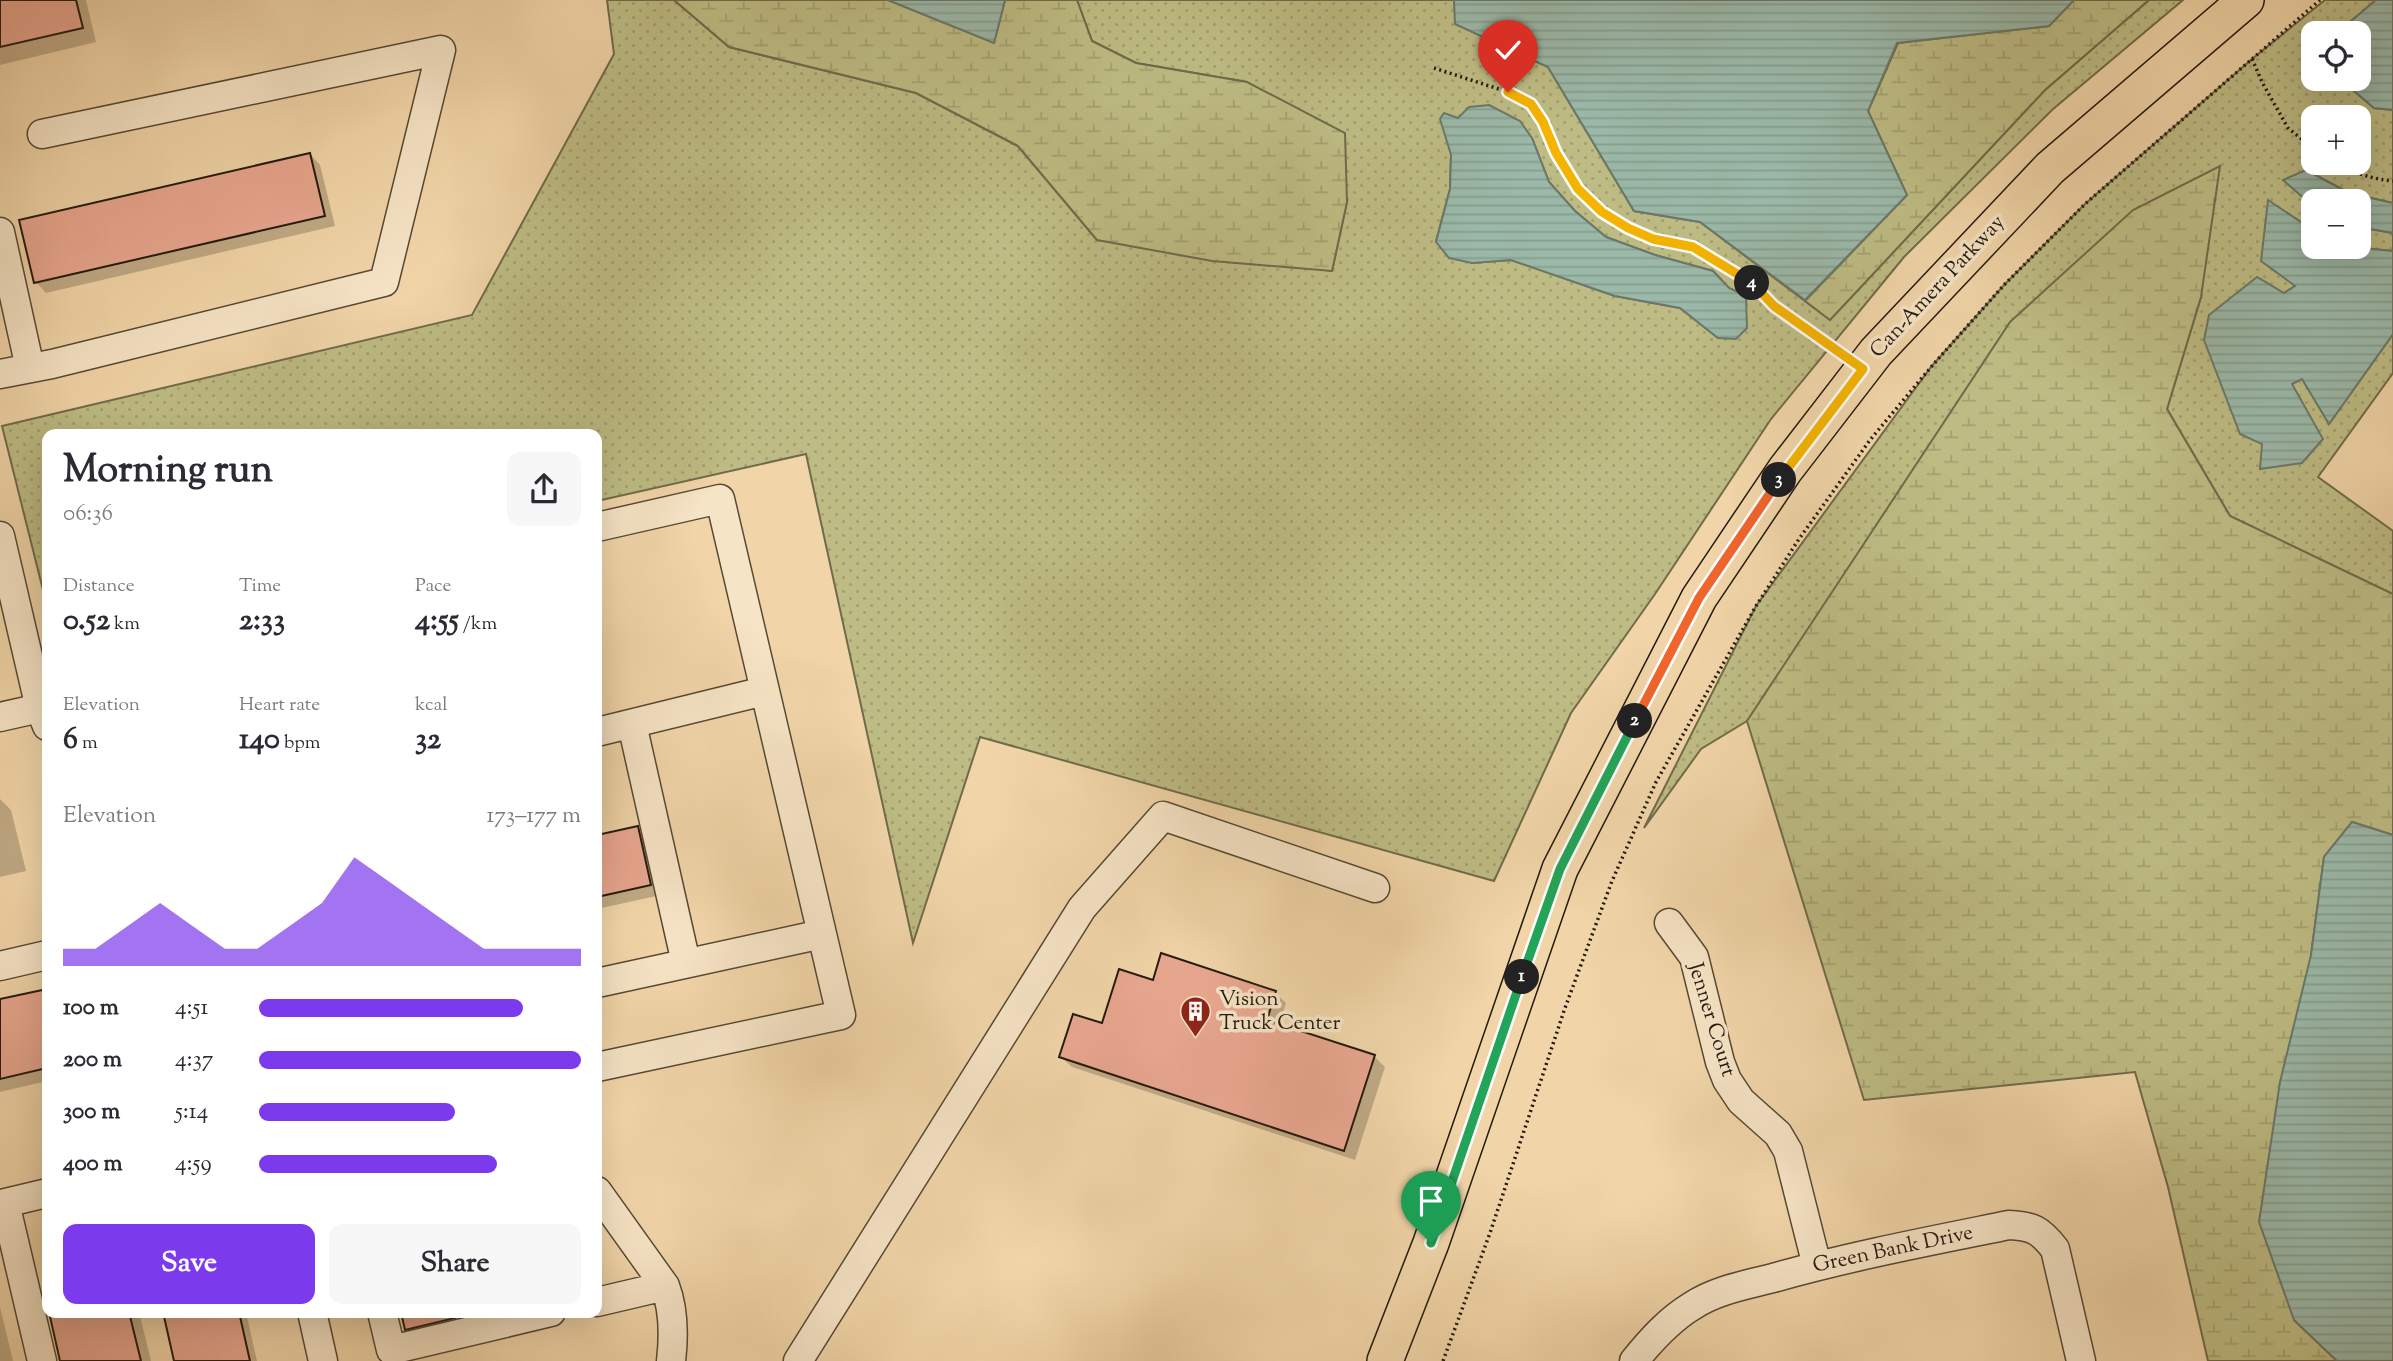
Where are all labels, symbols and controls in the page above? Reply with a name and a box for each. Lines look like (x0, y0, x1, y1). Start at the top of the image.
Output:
pin (1478, 20, 1538, 92)
map controls (2301, 21, 2371, 259)
button: locate (2301, 21, 2371, 91)
icon: check (1489, 31, 1527, 69)
button: + (2301, 105, 2371, 175)
button: − (2301, 189, 2371, 259)
street label: Can-Amera Parkway (1864, 208, 2013, 365)
pin: 4 (1734, 266, 1770, 300)
text: 4 (1747, 269, 1756, 296)
text: Morning run (63, 445, 273, 499)
button: share (507, 452, 581, 526)
pin: 3 (1762, 462, 1796, 498)
text: 3 (1775, 466, 1782, 493)
text: 06:36 (63, 498, 113, 531)
text: Distance (63, 573, 135, 600)
text: Time (239, 573, 281, 600)
text: Pace (415, 573, 451, 600)
text: 0.52 (63, 600, 110, 643)
text: 2:33 (239, 600, 285, 643)
text: 4:55 (415, 600, 459, 643)
text: km (110, 611, 140, 638)
text: /km (459, 611, 497, 638)
text: Elevation (63, 692, 140, 719)
text: Heart rate (239, 692, 320, 719)
text: kcal (415, 692, 448, 719)
pin: 2 (1618, 704, 1652, 738)
text: 2 (1630, 707, 1639, 734)
text: 6 (63, 719, 78, 762)
text: 140 (239, 719, 280, 762)
text: 32 (415, 719, 441, 762)
text: m (78, 730, 98, 757)
text: bpm (280, 730, 320, 757)
text: Elevation (63, 800, 156, 833)
text: 173–177 m (487, 800, 581, 833)
street label: Jenner Court (1679, 958, 1743, 1081)
pin: 1 (1504, 960, 1540, 995)
text: 1 (1518, 963, 1525, 990)
place label: Vision Truck Center (1219, 985, 1340, 1039)
text: 100 m (63, 992, 119, 1025)
text: 4:51 (175, 992, 208, 1025)
building icon: Vision Truck Center (1179, 995, 1213, 1039)
text: 200 m (63, 1044, 122, 1077)
text: 4:37 (175, 1044, 213, 1077)
text: 300 m (63, 1096, 120, 1129)
text: 5:14 (175, 1096, 208, 1129)
text: 400 m (63, 1148, 123, 1181)
text: 4:59 (175, 1148, 212, 1181)
pin (1401, 1171, 1461, 1243)
icon: arrive (1412, 1182, 1450, 1220)
street label: Green Bank Drive (1810, 1218, 1976, 1282)
button: Save (63, 1224, 315, 1304)
button: Share (329, 1224, 581, 1304)

